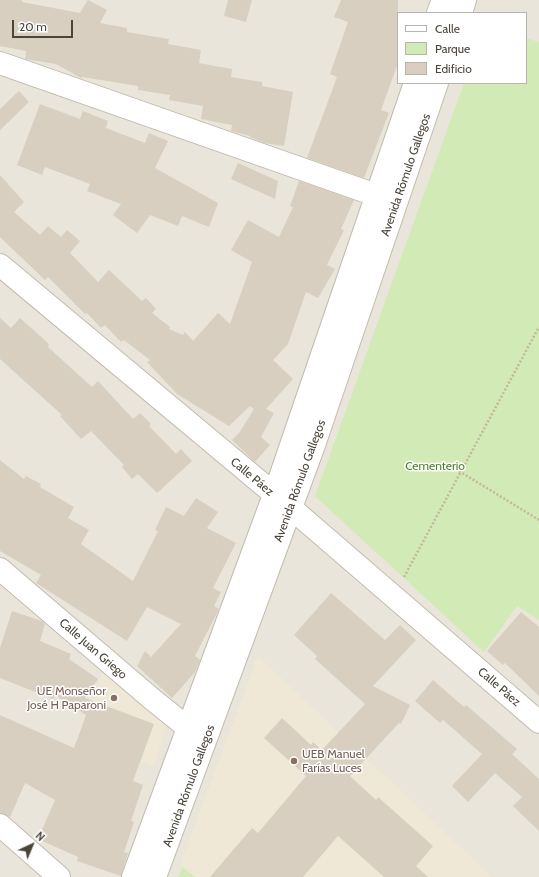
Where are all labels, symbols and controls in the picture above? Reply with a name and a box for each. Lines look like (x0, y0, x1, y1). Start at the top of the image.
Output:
scale bar (14, 12, 75, 38)
legend (397, 12, 527, 84)
text: 20 m (19, 19, 47, 34)
text: Calle (435, 21, 460, 36)
text: Parque (435, 41, 470, 56)
text: Edificio (435, 61, 472, 76)
street label: Avenida Rómulo Gallegos (378, 112, 434, 238)
street label: Avenida Rómulo Gallegos (271, 418, 329, 544)
street label: Calle Páez (228, 455, 276, 499)
park label: Cementerio (405, 459, 465, 473)
street label: Calle Juan Griego (56, 616, 130, 682)
street label: Calle Páez (475, 665, 523, 709)
place label: UE Monseñor José H Paparoni (27, 684, 106, 712)
marker: UE Monseñor José H Paparoni (109, 693, 119, 703)
street label: Avenida Rómulo Gallegos (160, 723, 218, 849)
place label: UEB Manuel Farías Luces (302, 747, 365, 775)
marker: UEB Manuel Farías Luces (289, 756, 299, 766)
north arrow (12, 825, 52, 865)
text: N (33, 829, 48, 844)

